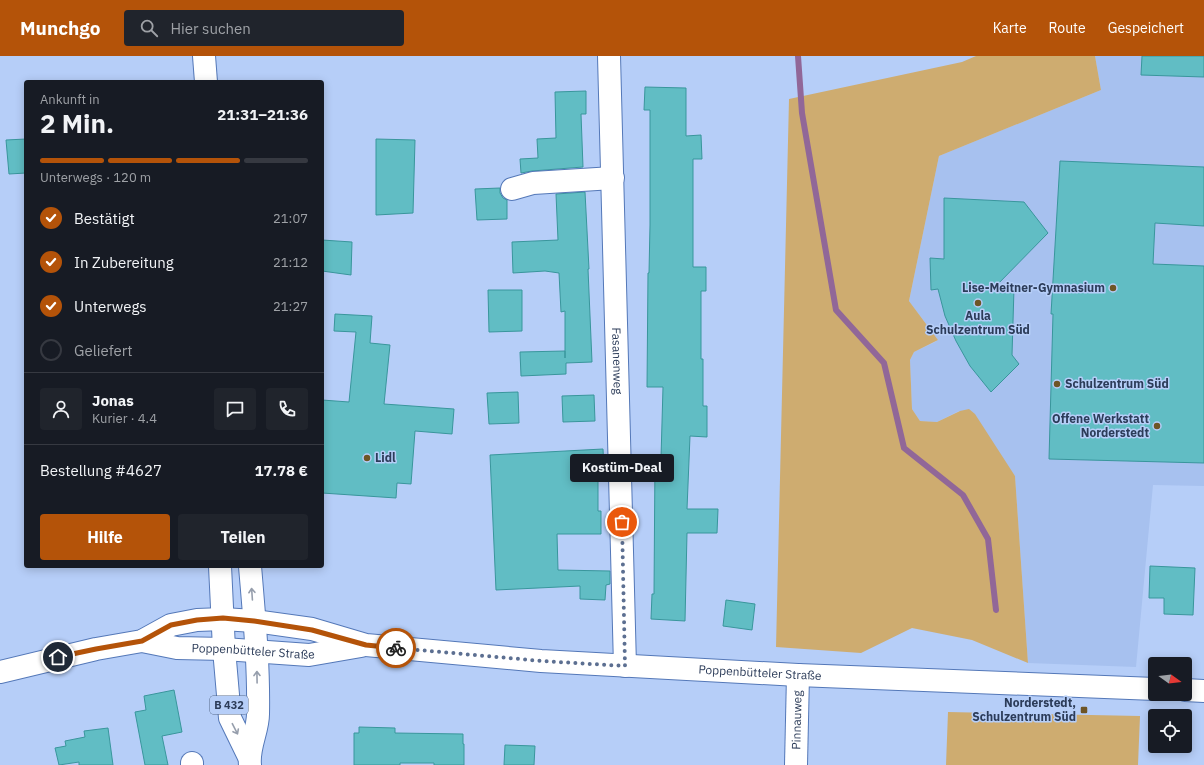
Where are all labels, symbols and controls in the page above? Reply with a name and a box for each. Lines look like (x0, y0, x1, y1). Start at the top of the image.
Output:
search box (124, 10, 404, 46)
text: Munchgo (20, 16, 100, 40)
icon: search (138, 17, 160, 39)
text: Hier suchen (170, 19, 251, 38)
text: Karte (993, 19, 1027, 37)
text: Route (1049, 19, 1086, 37)
text: Gespeichert (1108, 19, 1184, 37)
text: Ankunft in (40, 91, 100, 108)
text: 21:31–21:36 (217, 105, 308, 124)
text: 2 Min. (40, 106, 114, 140)
text: Unterwegs · 120 m (40, 169, 151, 186)
icon: check (40, 207, 62, 229)
text: Bestätigt (74, 209, 135, 228)
text: 21:07 (273, 210, 308, 227)
icon: check (40, 251, 62, 273)
text: In Zubereitung (74, 253, 174, 272)
text: 21:12 (273, 254, 308, 271)
place label: Lise-Meitner-Gymnasium (962, 280, 1105, 295)
marker: Lise-Meitner-Gymnasium (1108, 283, 1118, 293)
icon: check (40, 295, 62, 317)
text: Unterwegs (74, 297, 147, 316)
text: 21:27 (273, 298, 308, 315)
marker: Aula Schulzentrum Süd (973, 298, 983, 308)
place label: Aula Schulzentrum Süd (926, 308, 1030, 337)
street label: Fasanenweg (609, 327, 626, 395)
text: Geliefert (74, 341, 133, 360)
place label: Schulzentrum Süd (1065, 376, 1169, 391)
marker: Schulzentrum Süd (1052, 379, 1062, 389)
button: person (40, 388, 82, 430)
button: chat (214, 388, 256, 430)
button: phone (266, 388, 308, 430)
text: Jonas (92, 391, 134, 410)
text: Kurier · 4.4 (92, 410, 157, 427)
place label: Offene Werkstatt Norderstedt (1052, 411, 1149, 440)
marker: Offene Werkstatt Norderstedt (1152, 421, 1162, 431)
place label: Lidl (375, 450, 396, 465)
marker: Lidl (362, 453, 372, 463)
callout: Kostüm-Deal (570, 454, 674, 482)
text: Kostüm-Deal (582, 459, 662, 476)
text: Bestellung #4627 (40, 461, 162, 480)
text: 17.78 € (254, 461, 308, 480)
pin (605, 505, 639, 539)
icon: bag (611, 511, 633, 533)
button: Hilfe (40, 514, 170, 560)
button: Teilen (178, 514, 308, 560)
one-way arrow (248, 588, 256, 601)
courier (376, 628, 416, 668)
icon: bike (385, 637, 407, 659)
pin (41, 640, 75, 674)
street label: Poppenbütteler Straße (192, 640, 316, 662)
icon: home (47, 646, 69, 668)
north arrow (1148, 657, 1192, 701)
map controls (1148, 657, 1192, 753)
street label: Poppenbütteler Straße (698, 662, 822, 683)
one-way arrow (253, 671, 261, 684)
street label: Pinnauweg (788, 690, 805, 750)
place label: Norderstedt, Schulzentrum Süd (972, 695, 1076, 724)
road number: B 432 (210, 696, 248, 714)
marker: Norderstedt, Schulzentrum Süd (1079, 705, 1089, 715)
button: locate (1148, 709, 1192, 753)
one-way arrow (232, 723, 239, 735)

